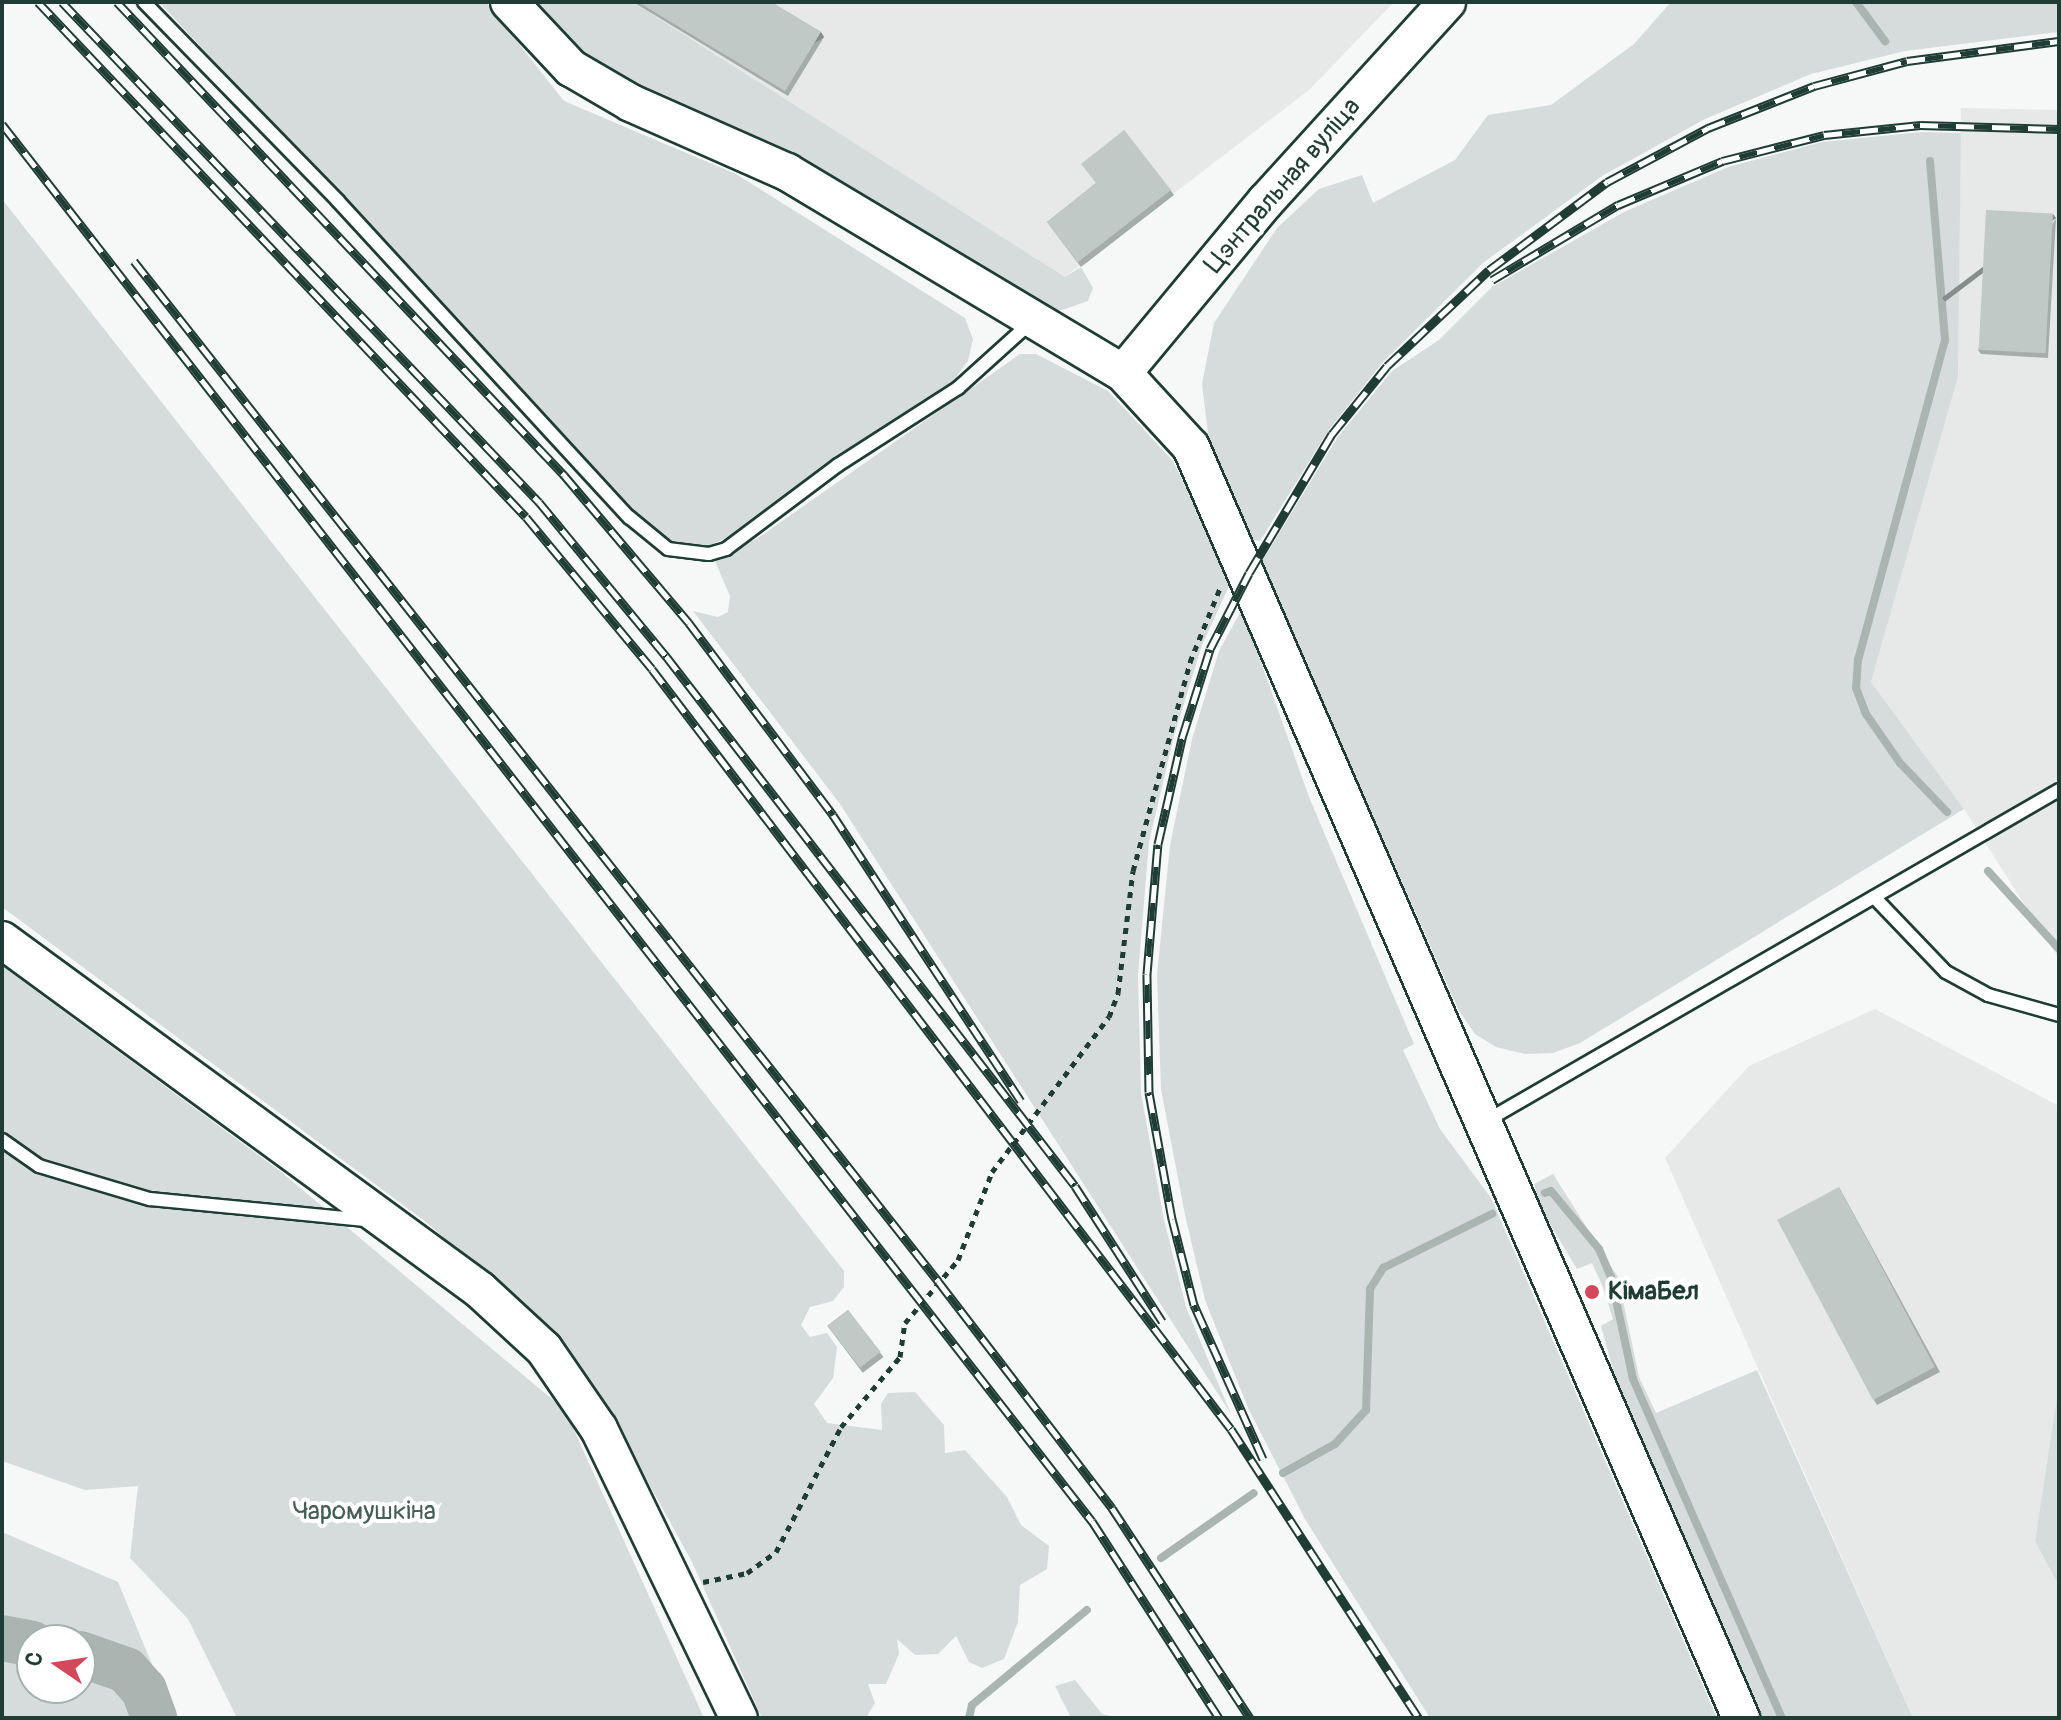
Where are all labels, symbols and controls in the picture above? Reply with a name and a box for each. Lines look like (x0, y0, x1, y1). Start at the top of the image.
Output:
street label: Цэнтральная вуліца (1198, 92, 1368, 280)
place label: КімаБел (1608, 1276, 1699, 1308)
marker: КімаБел (1583, 1283, 1601, 1301)
park label: Чаромушкіна (292, 1496, 436, 1528)
north arrow (16, 1624, 96, 1704)
text: С (19, 1649, 50, 1669)

